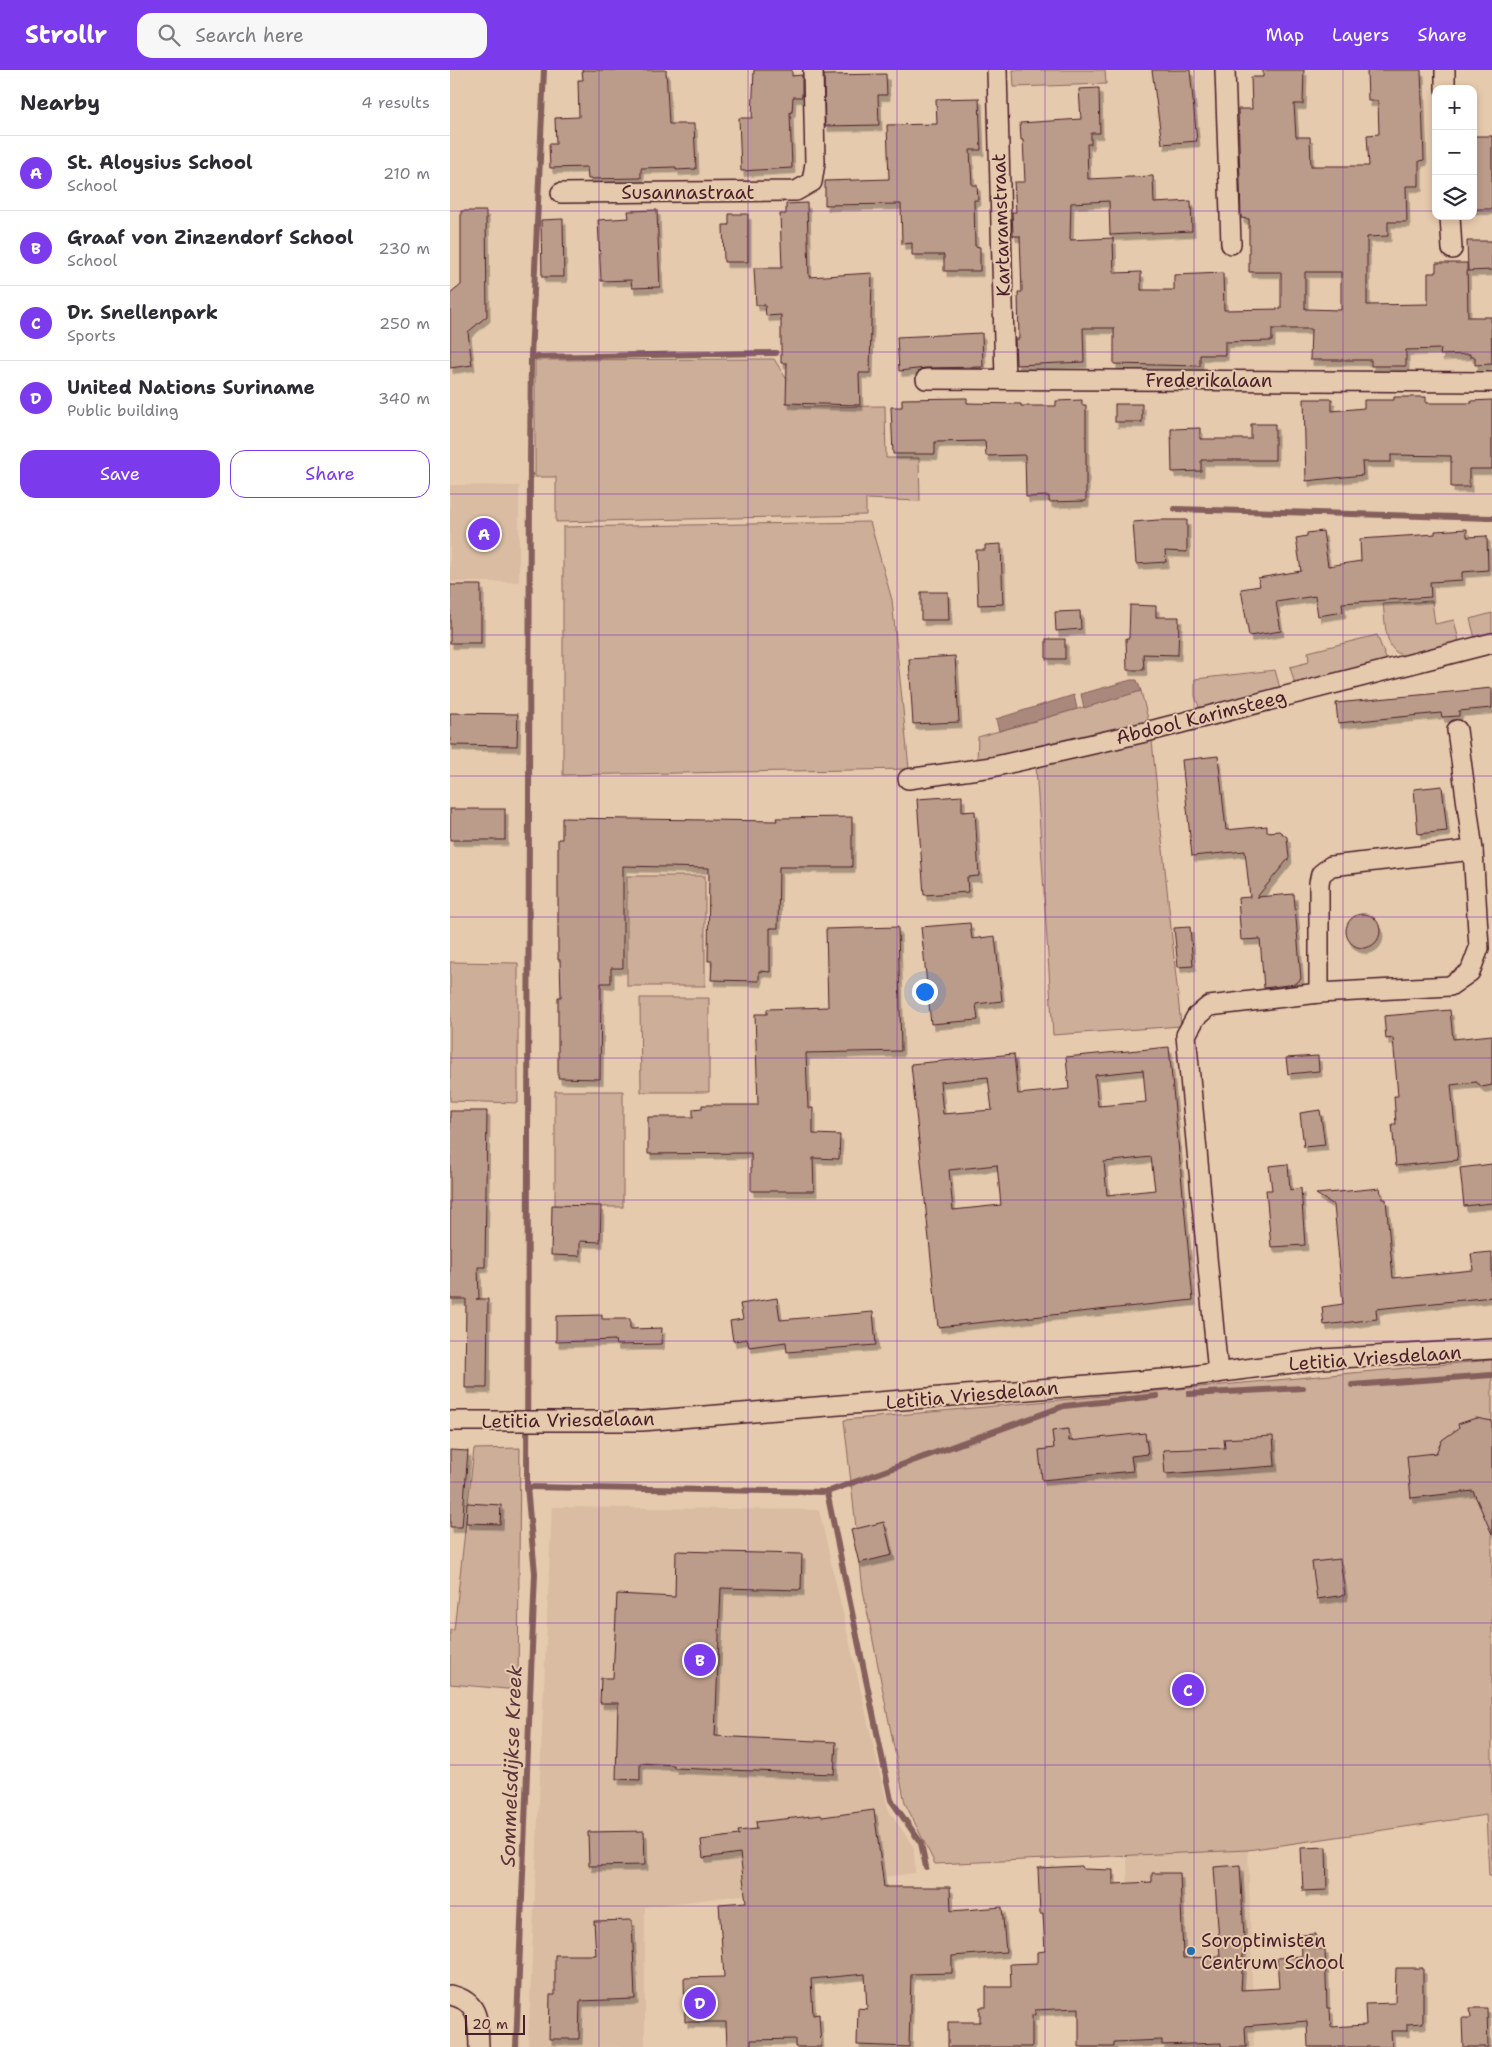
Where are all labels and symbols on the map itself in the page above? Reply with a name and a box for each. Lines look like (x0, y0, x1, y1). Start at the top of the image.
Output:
street label: Kartaramstraat (986, 153, 1016, 297)
street label: Susannastraat (621, 180, 755, 205)
street label: Frederikalaan (1146, 368, 1272, 393)
pin: A (468, 515, 500, 553)
street label: Abdool Karimsteeg (1113, 684, 1289, 750)
your location (912, 979, 938, 1005)
street label: Letitia Vriesdelaan (1288, 1339, 1462, 1377)
street label: Letitia Vriesdelaan (885, 1375, 1059, 1415)
street label: Letitia Vriesdelaan (481, 1406, 655, 1434)
pin: B (684, 1641, 716, 1679)
water label: Sommelsdijkse Kreek (494, 1664, 528, 1868)
pin: C (1172, 1671, 1204, 1709)
place label: Soroptimisten Centrum School (1201, 1928, 1345, 1975)
marker: Soroptimisten Centrum School (1185, 1945, 1197, 1957)
pin: D (684, 1984, 716, 2022)
scale bar (465, 2012, 525, 2035)

